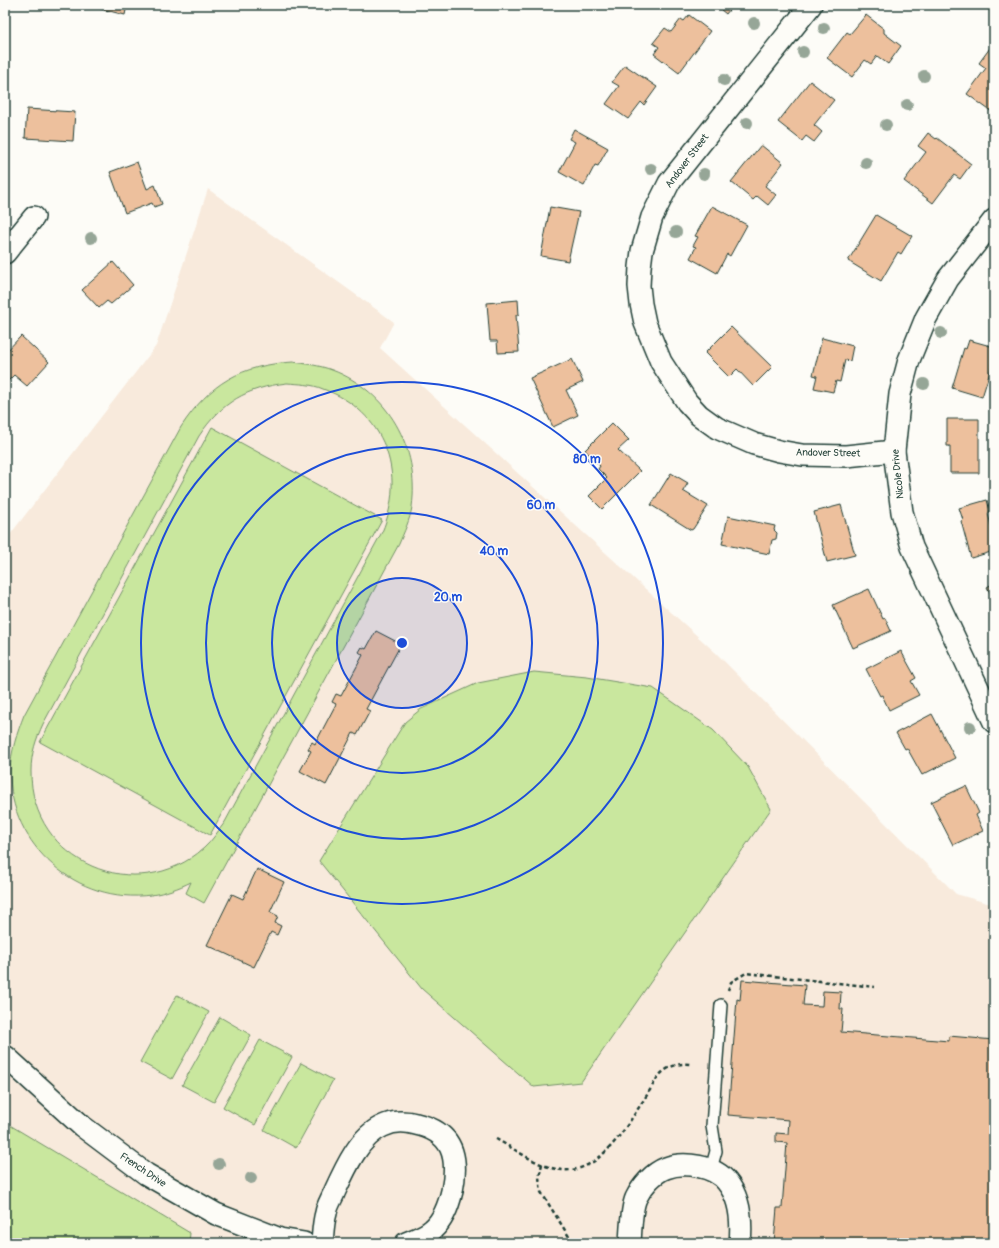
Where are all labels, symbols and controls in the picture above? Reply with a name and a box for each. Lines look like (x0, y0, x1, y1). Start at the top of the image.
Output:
street label: Andover Street (663, 131, 712, 190)
street label: Andover Street (796, 446, 861, 460)
street label: Nicole Drive (889, 449, 907, 499)
text: 80 m (573, 452, 601, 467)
text: 60 m (527, 498, 556, 513)
text: 40 m (479, 544, 509, 559)
text: 20 m (434, 590, 462, 605)
centre of rings (395, 636, 409, 650)
street label: French Drive (118, 1150, 168, 1190)

